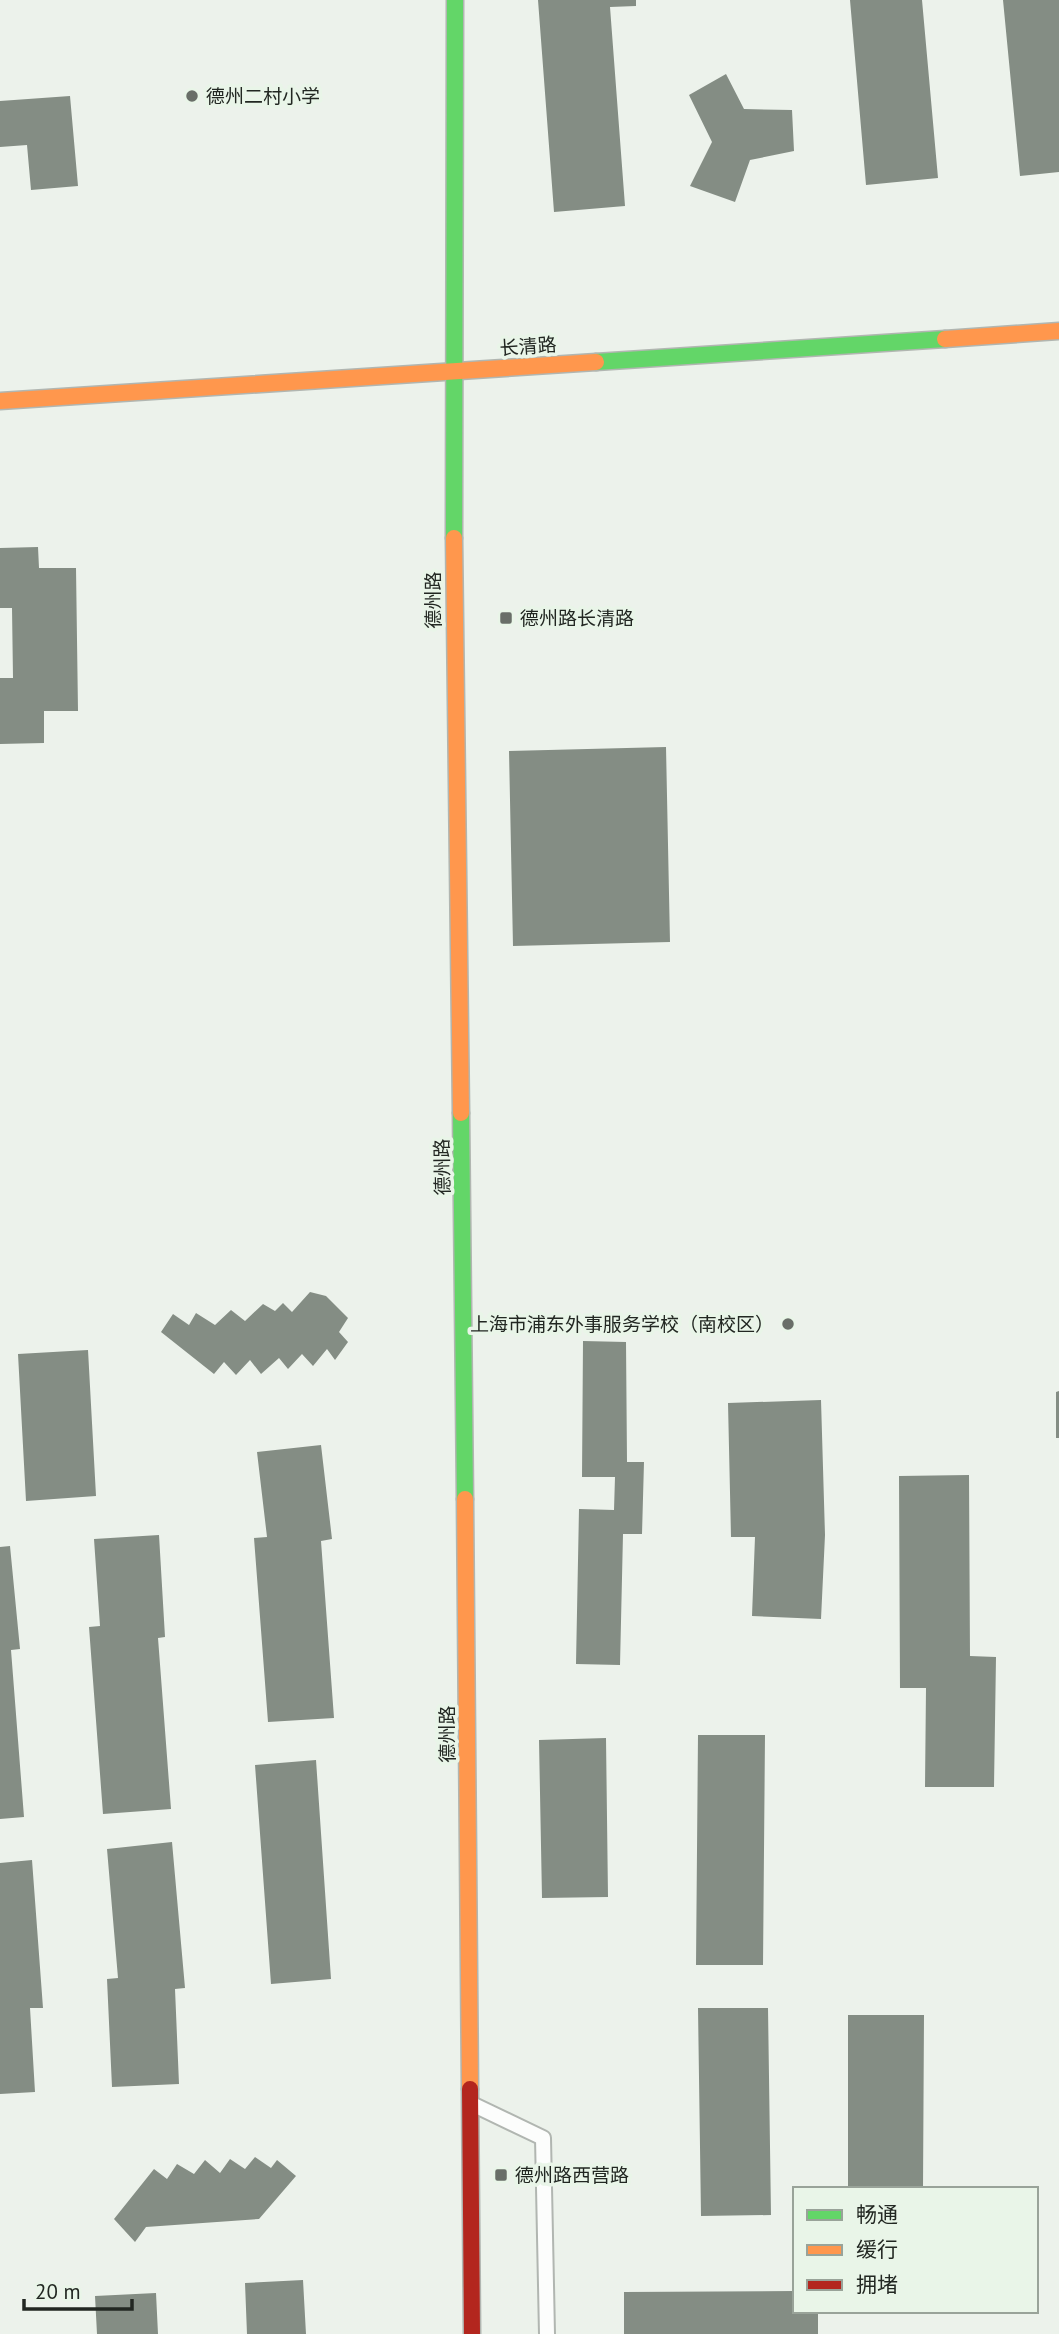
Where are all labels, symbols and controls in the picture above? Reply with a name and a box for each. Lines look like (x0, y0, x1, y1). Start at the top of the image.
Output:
place label: 德州二村小学 (206, 84, 320, 108)
marker: 德州二村小学 (184, 88, 200, 104)
street label: 长清路 (499, 332, 557, 360)
street label: 德州路 (421, 571, 445, 629)
place label: 德州路长清路 (520, 606, 634, 630)
marker: 德州路长清路 (498, 610, 514, 626)
street label: 德州路 (430, 1138, 454, 1196)
place label: 上海市浦东外事服务学校（南校区） (470, 1312, 774, 1336)
marker: 上海市浦东外事服务学校（南校区） (780, 1316, 796, 1332)
street label: 德州路 (435, 1705, 459, 1763)
place label: 德州路西营路 (515, 2163, 629, 2187)
marker: 德州路西营路 (493, 2167, 509, 2183)
legend (793, 2187, 1038, 2313)
text: 畅通 (856, 2201, 898, 2228)
text: 缓行 (856, 2236, 898, 2263)
scale bar (24, 2268, 133, 2312)
text: 拥堵 (856, 2271, 898, 2298)
text: 20 m (35, 2278, 81, 2305)

